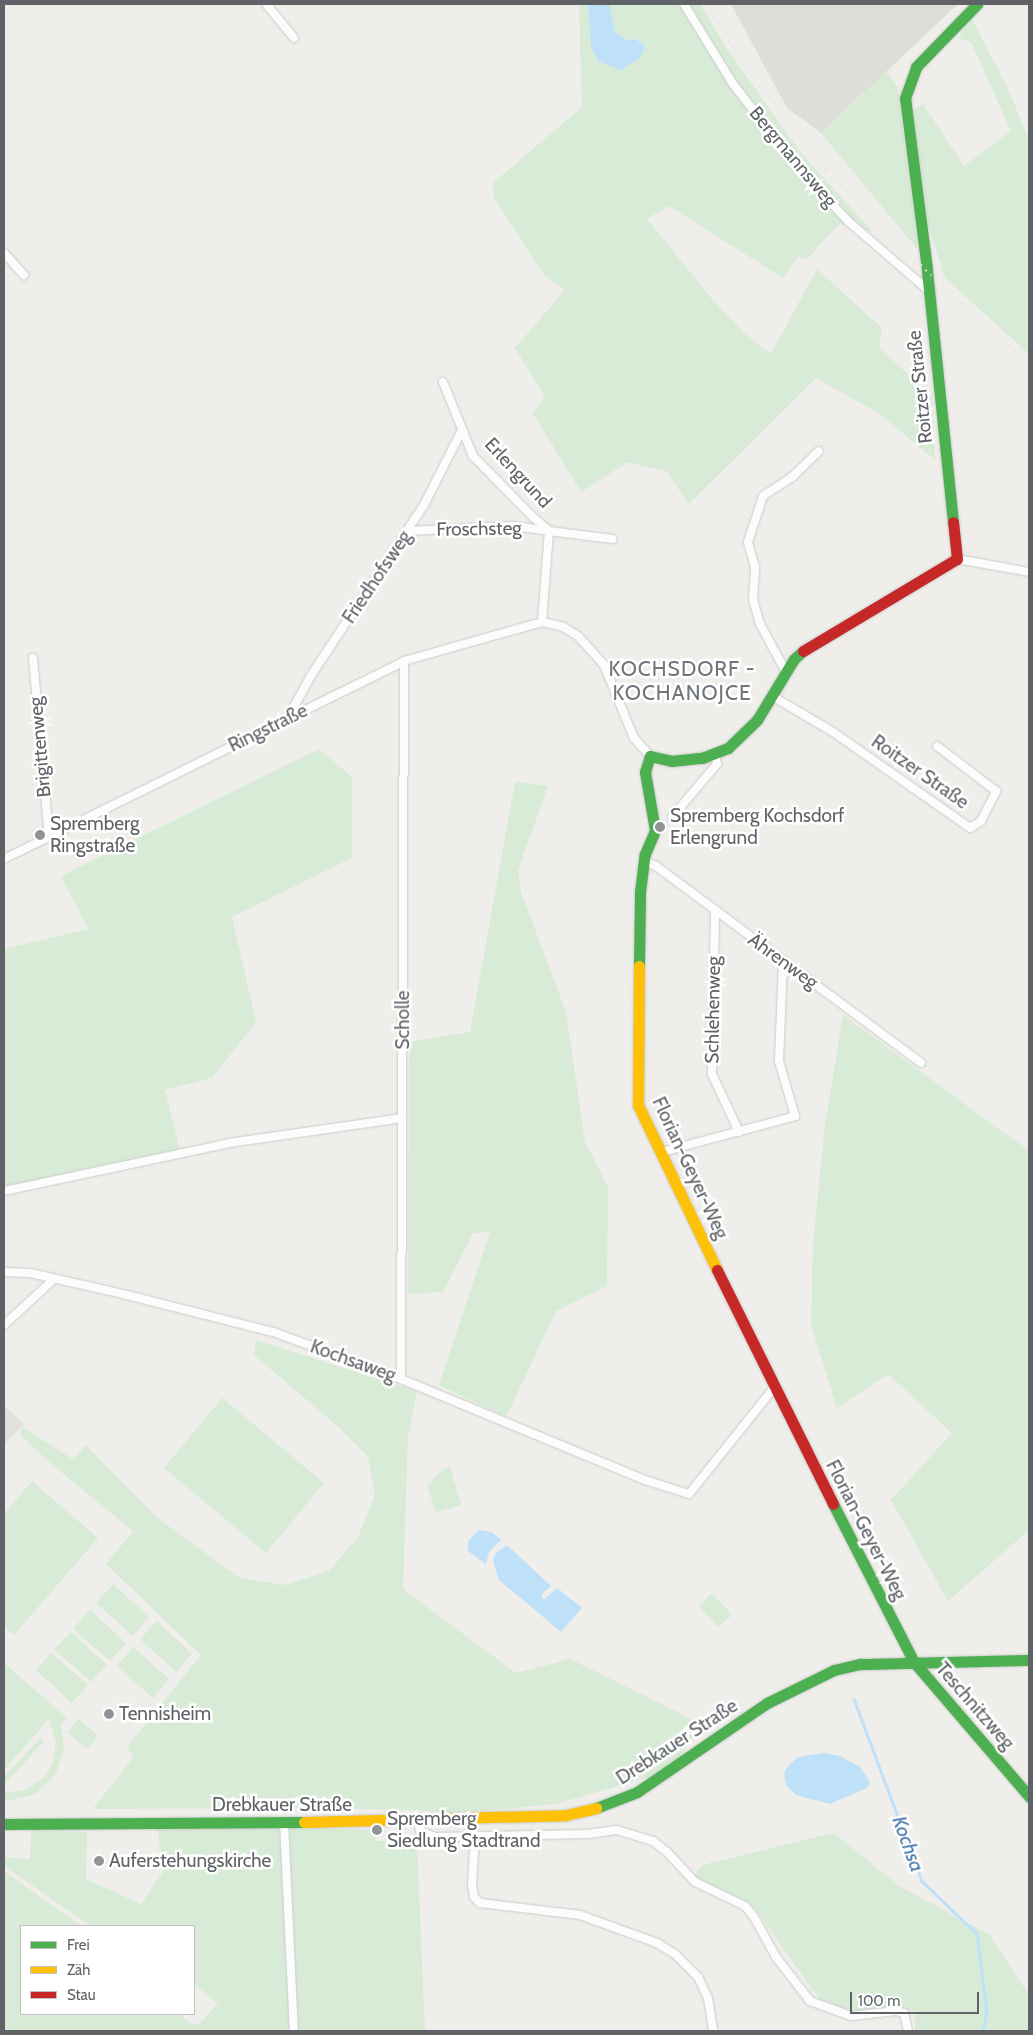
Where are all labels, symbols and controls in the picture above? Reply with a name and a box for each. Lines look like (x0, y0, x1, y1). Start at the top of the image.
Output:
street label: Bergmannsweg (744, 102, 842, 212)
street label: Roitzer Straße (903, 329, 937, 445)
street label: Erlengrund (480, 433, 556, 513)
street label: Froschsteg (436, 517, 522, 541)
street label: Friedhofsweg (338, 526, 416, 628)
district label: KOCHSDORF - KOCHANOJCE (607, 656, 757, 706)
street label: Brigittenweg (24, 696, 56, 798)
street label: Ringstraße (225, 699, 311, 757)
street label: Roitzer Straße (867, 730, 973, 814)
place label: Spremberg Kochsdorf Erlengrund (670, 805, 844, 849)
place label: Spremberg Ringstraße (50, 813, 139, 857)
marker: Spremberg Kochsdorf Erlengrund (654, 821, 666, 833)
marker: Spremberg Ringstraße (34, 829, 46, 841)
street label: Ährenweg (744, 928, 822, 994)
street label: Schlehenweg (701, 956, 725, 1064)
street label: Scholle (392, 990, 414, 1050)
street label: Florian-Geyer-Weg (647, 1093, 733, 1243)
street label: Kochsaweg (307, 1335, 399, 1387)
street label: Florian-Geyer-Weg (821, 1456, 911, 1604)
street label: Teschnitzweg (931, 1658, 1019, 1754)
street label: Drebkauer Straße (612, 1694, 742, 1790)
place label: Tennisheim (119, 1703, 211, 1725)
marker: Tennisheim (103, 1708, 115, 1720)
street label: Drebkauer Straße (212, 1794, 352, 1816)
place label: Spremberg Siedlung Stadtrand (387, 1808, 541, 1852)
water label: Kochsa (887, 1813, 929, 1875)
marker: Spremberg Siedlung Stadtrand (371, 1824, 383, 1836)
place label: Auferstehungskirche (109, 1850, 271, 1872)
marker: Auferstehungskirche (93, 1855, 105, 1867)
legend (20, 1925, 195, 2015)
text: Frei (67, 1936, 90, 1954)
text: Zäh (67, 1961, 90, 1979)
scale bar (853, 1982, 982, 2014)
text: Stau (67, 1986, 96, 2004)
text: 100 m (858, 1992, 900, 2010)

